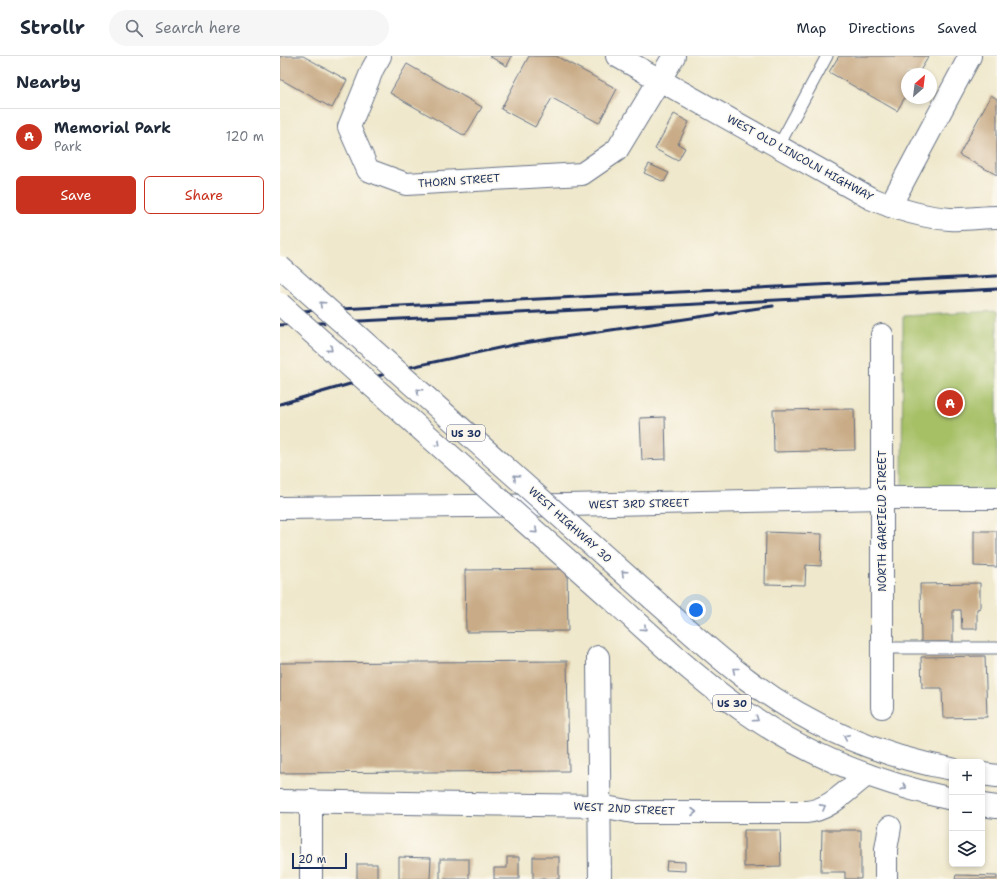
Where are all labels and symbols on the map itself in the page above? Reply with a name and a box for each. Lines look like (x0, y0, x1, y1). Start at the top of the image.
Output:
north arrow (901, 68, 937, 104)
street label: WEST OLD LINCOLN HIGHWAY (724, 111, 876, 205)
street label: THORN STREET (417, 171, 501, 191)
one-way arrow (319, 302, 327, 309)
one-way arrow (325, 344, 333, 351)
one-way arrow (416, 388, 424, 395)
pin: A (937, 388, 963, 418)
road number: US 30 (447, 425, 485, 441)
one-way arrow (433, 440, 440, 447)
street label: NORTH GARFIELD STREET (875, 450, 890, 592)
one-way arrow (513, 474, 521, 482)
street label: WEST HIGHWAY 30 (525, 484, 615, 566)
street label: WEST 3RD STREET (589, 496, 690, 512)
one-way arrow (530, 526, 538, 533)
one-way arrow (621, 570, 629, 577)
your location (686, 600, 706, 620)
one-way arrow (639, 624, 647, 631)
one-way arrow (733, 668, 740, 675)
road number: US 30 (713, 695, 751, 711)
one-way arrow (751, 714, 758, 721)
one-way arrow (843, 734, 851, 742)
one-way arrow (901, 782, 908, 791)
street label: WEST 2ND STREET (573, 799, 675, 819)
one-way arrow (819, 805, 826, 812)
one-way arrow (691, 808, 697, 816)
scale bar (292, 851, 347, 870)

